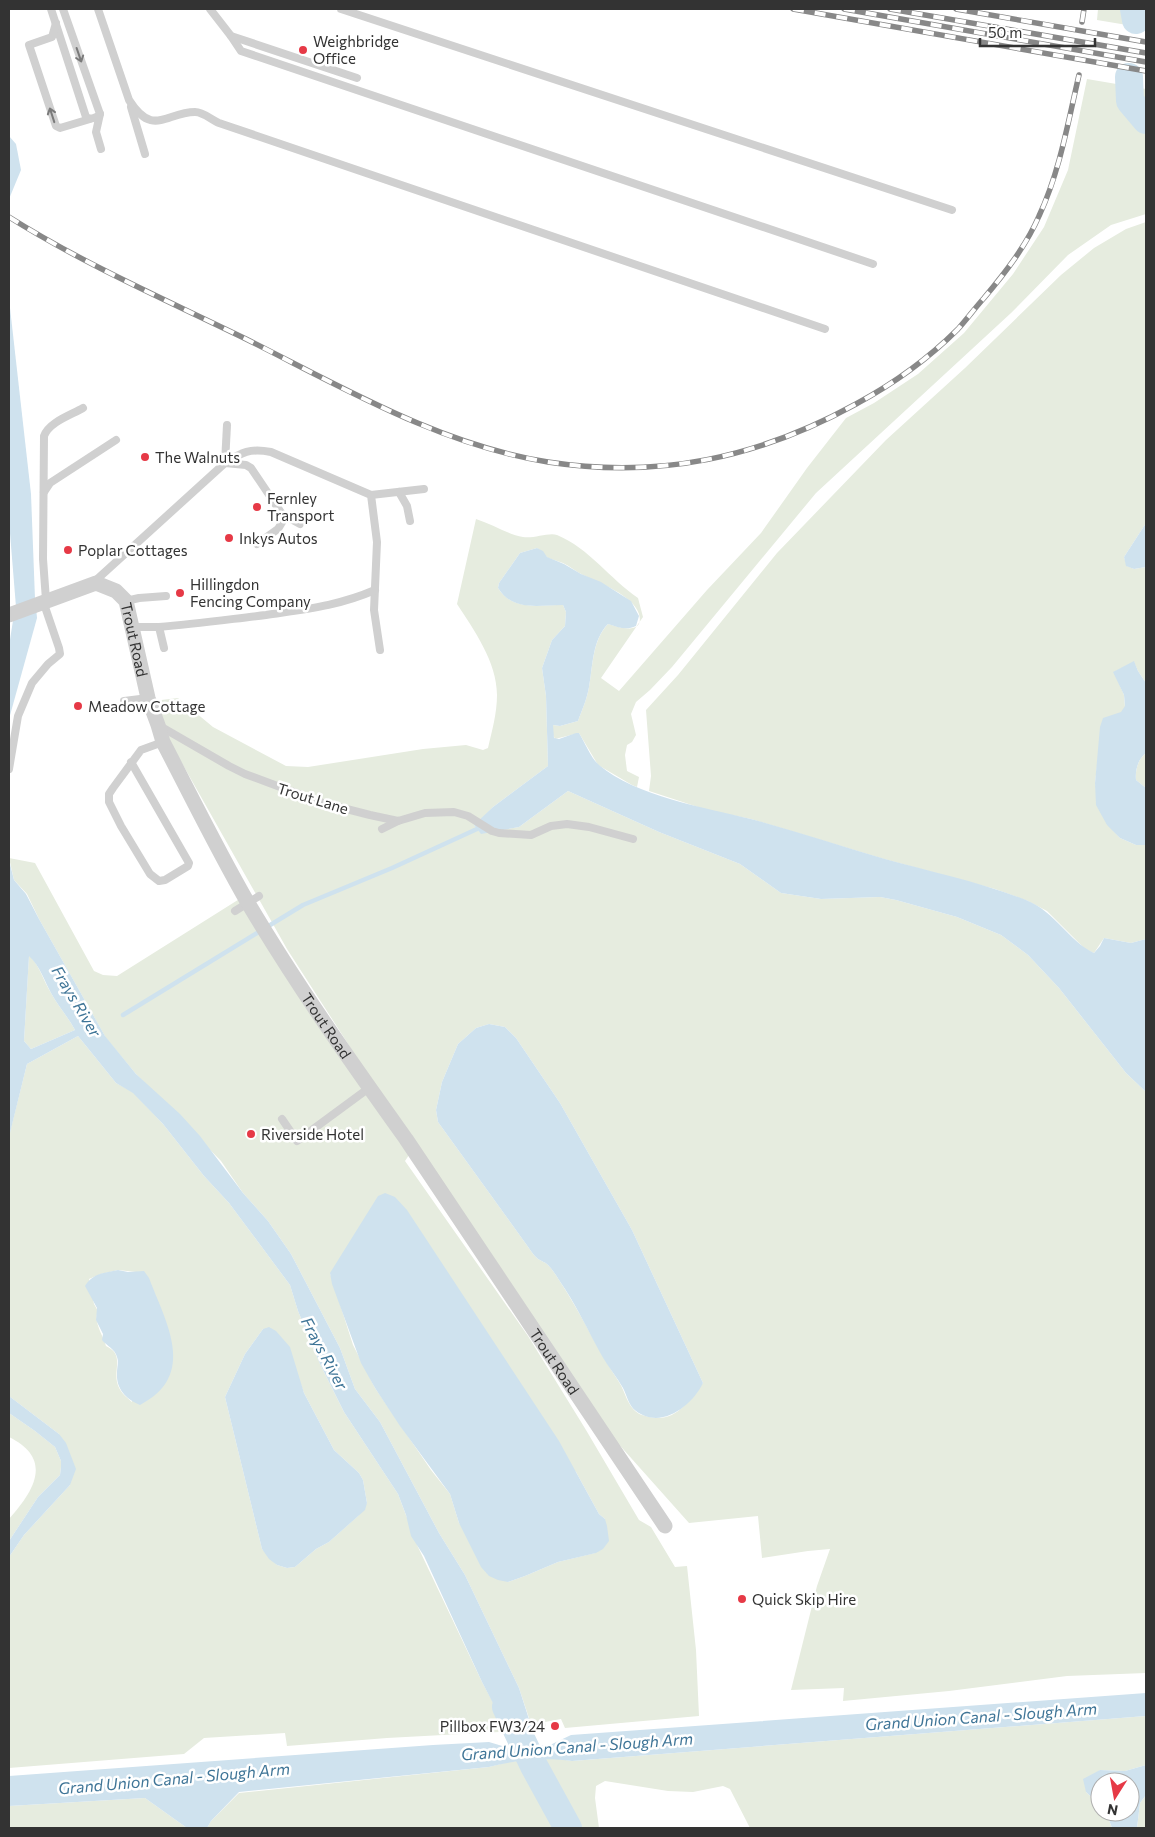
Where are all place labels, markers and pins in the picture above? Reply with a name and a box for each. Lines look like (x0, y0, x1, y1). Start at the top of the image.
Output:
place label: Weighbridge Office (313, 32, 399, 67)
marker: Weighbridge Office (297, 44, 309, 56)
place label: The Walnuts (155, 448, 240, 466)
marker: The Walnuts (139, 451, 151, 463)
place label: Fernley Transport (267, 489, 334, 524)
marker: Fernley Transport (251, 501, 263, 513)
place label: Inkys Autos (239, 529, 318, 547)
marker: Inkys Autos (223, 532, 235, 544)
place label: Poplar Cottages (78, 541, 188, 559)
marker: Poplar Cottages (62, 544, 74, 556)
place label: Hillingdon Fencing Company (190, 575, 311, 610)
marker: Hillingdon Fencing Company (174, 587, 186, 599)
place label: Meadow Cottage (88, 697, 206, 715)
marker: Meadow Cottage (72, 700, 84, 712)
place label: Riverside Hotel (261, 1125, 364, 1143)
marker: Riverside Hotel (245, 1128, 257, 1140)
place label: Quick Skip Hire (752, 1590, 856, 1608)
marker: Quick Skip Hire (736, 1593, 748, 1605)
place label: Pillbox FW3/24 (440, 1717, 545, 1735)
marker: Pillbox FW3/24 (549, 1720, 561, 1732)

